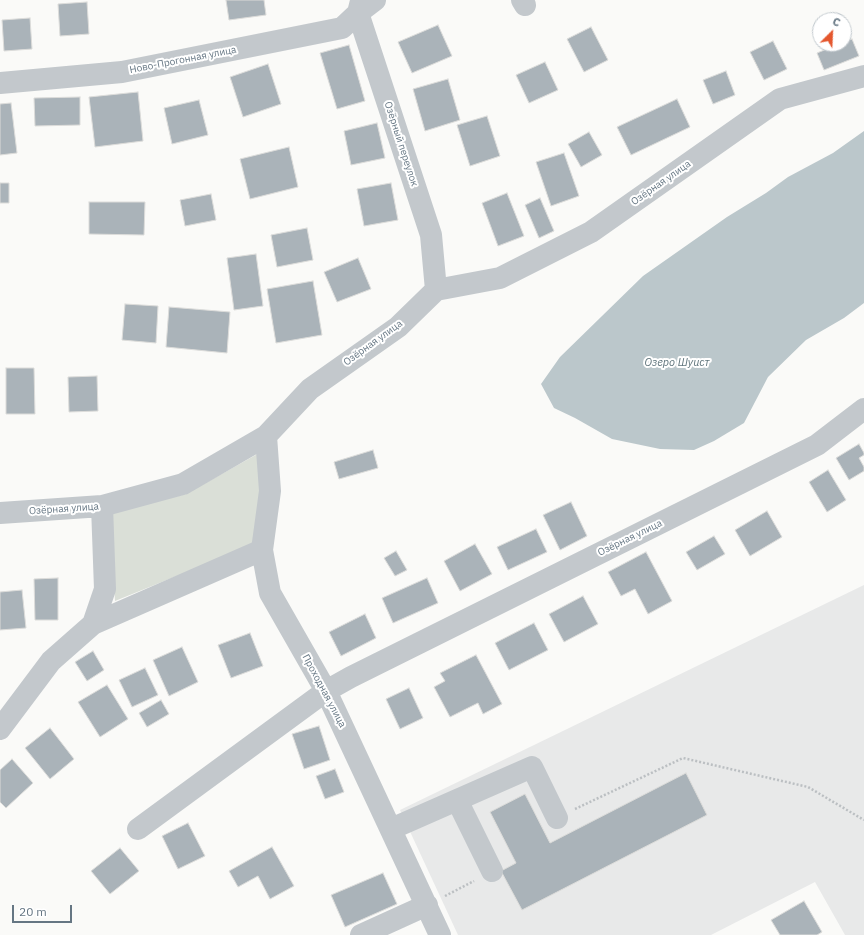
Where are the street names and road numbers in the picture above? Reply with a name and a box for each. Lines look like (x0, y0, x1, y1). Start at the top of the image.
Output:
street label: Ново-Прогонная улица (129, 44, 237, 76)
street label: Озёрный переулок (382, 100, 420, 188)
street label: Озёрная улица (629, 158, 693, 208)
street label: Озёрная улица (341, 318, 405, 368)
street label: Озёрная улица (29, 501, 99, 517)
street label: Озёрная улица (596, 517, 664, 559)
street label: Проходная улица (300, 652, 348, 730)

